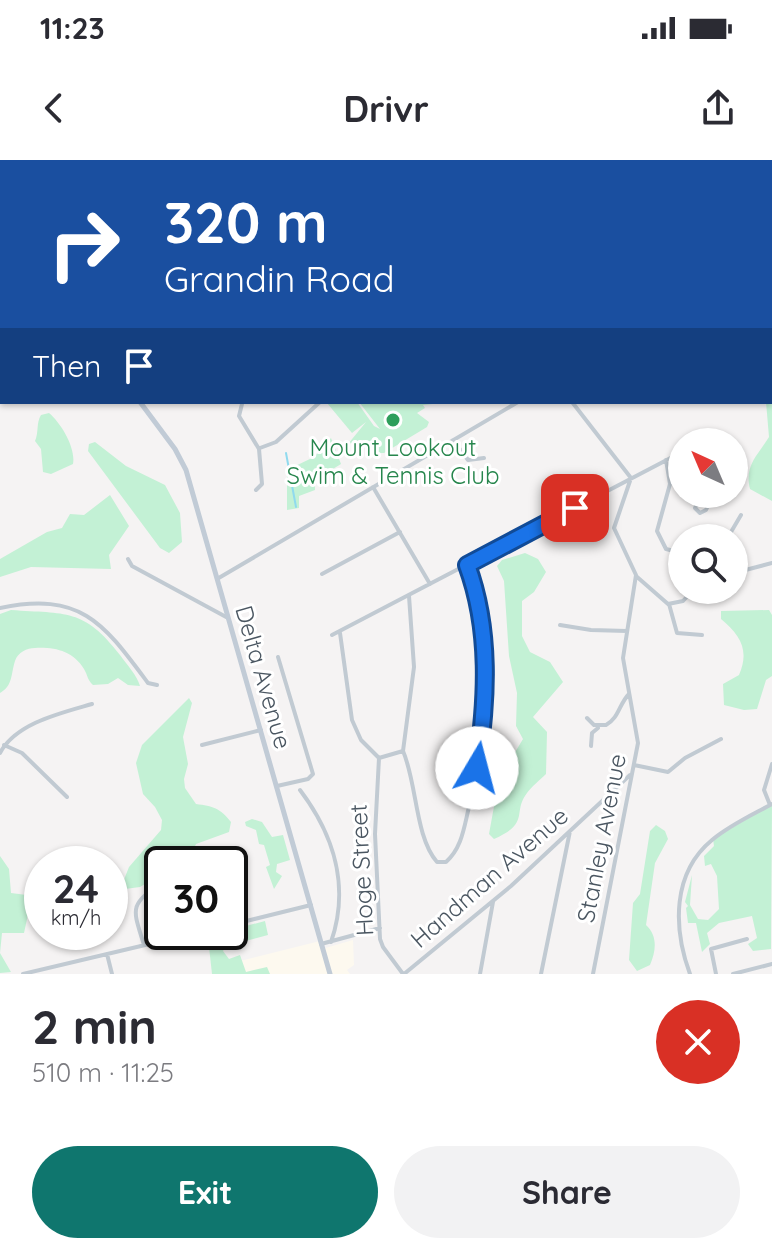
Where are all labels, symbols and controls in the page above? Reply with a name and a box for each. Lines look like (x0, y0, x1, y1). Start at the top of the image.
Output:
text: 11:23 (40, 9, 105, 47)
icon: back (32, 86, 76, 130)
text: Drivr (343, 86, 429, 131)
icon: share (696, 86, 740, 130)
text: 320 m (164, 187, 328, 257)
icon: right (32, 192, 136, 296)
text: Grandin Road (164, 256, 395, 301)
icon: arrive (117, 344, 161, 388)
text: Then (32, 347, 101, 385)
marker: Mount Lookout Swim & Tennis Club (384, 411, 402, 429)
north arrow (668, 428, 748, 508)
map controls (668, 428, 748, 604)
place label: Mount Lookout Swim & Tennis Club (286, 432, 500, 490)
pin (541, 474, 609, 542)
icon: arrive (553, 486, 597, 530)
button: search (668, 524, 748, 604)
street label: Delta Avenue (229, 602, 299, 752)
position arrow (435, 726, 519, 810)
street label: Stanley Avenue (570, 751, 632, 925)
street label: Handman Avenue (404, 800, 574, 954)
street label: Hoge Street (343, 803, 379, 937)
speed limit sign: 30 (144, 846, 248, 950)
text: 24 (53, 863, 99, 913)
text: km/h (51, 905, 101, 930)
text: 2 min (32, 996, 157, 1056)
button: close (656, 1000, 740, 1084)
text: 510 m · 11:25 (32, 1056, 174, 1089)
button: Exit (32, 1146, 378, 1238)
button: Share (394, 1146, 740, 1238)

